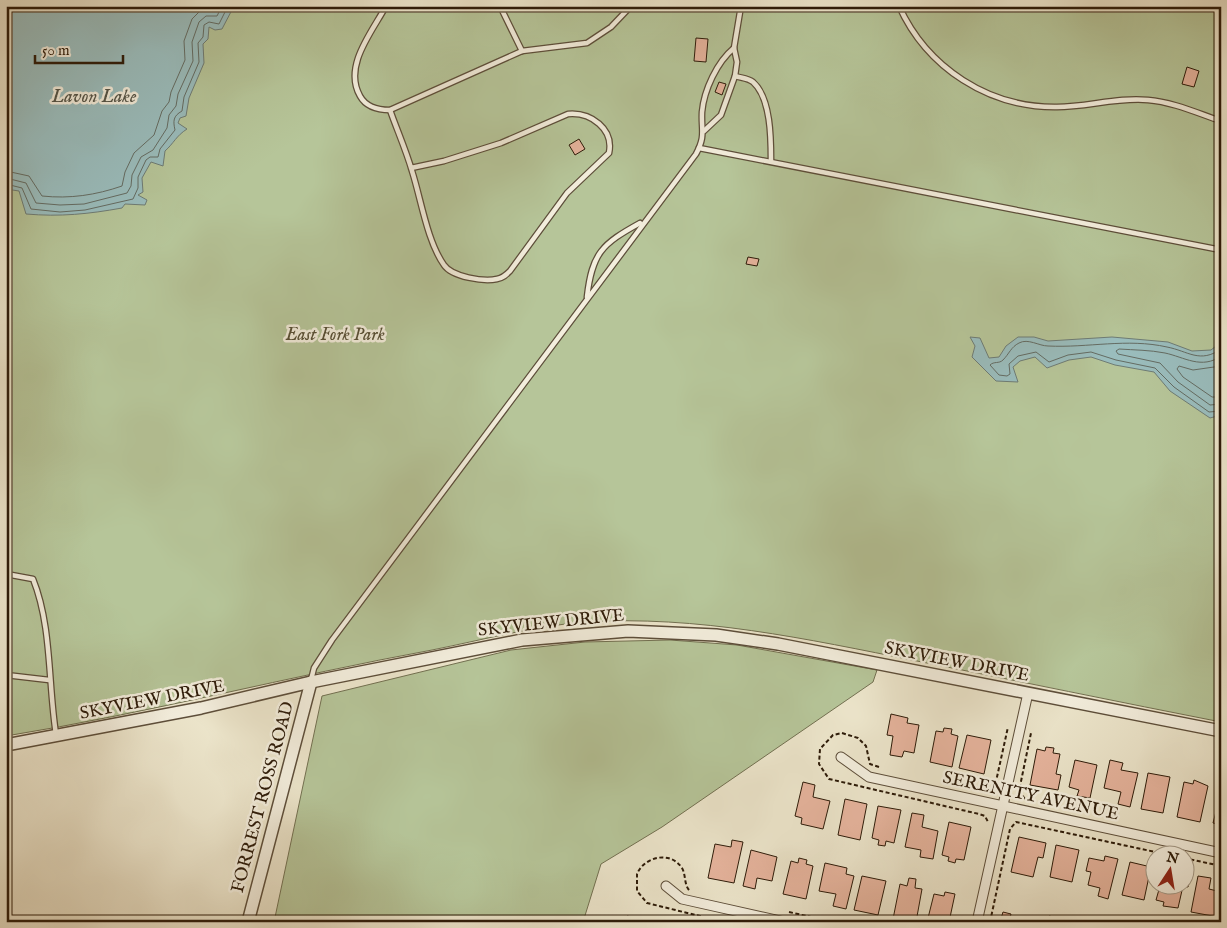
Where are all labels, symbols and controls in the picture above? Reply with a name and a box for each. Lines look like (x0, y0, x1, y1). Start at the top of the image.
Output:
scale bar (35, 32, 122, 64)
text: 50 m (42, 41, 70, 60)
water label: Lavon Lake (51, 85, 137, 109)
park label: East Fork Park (284, 324, 385, 347)
street label: SKYVIEW DRIVE (477, 604, 626, 643)
street label: SKYVIEW DRIVE (882, 637, 1031, 688)
street label: SKYVIEW DRIVE (78, 675, 227, 726)
street label: FORREST ROSS ROAD (227, 699, 300, 896)
street label: SERENITY AVENUE (941, 767, 1121, 826)
north arrow (1144, 846, 1194, 896)
text: N (1164, 848, 1180, 868)

